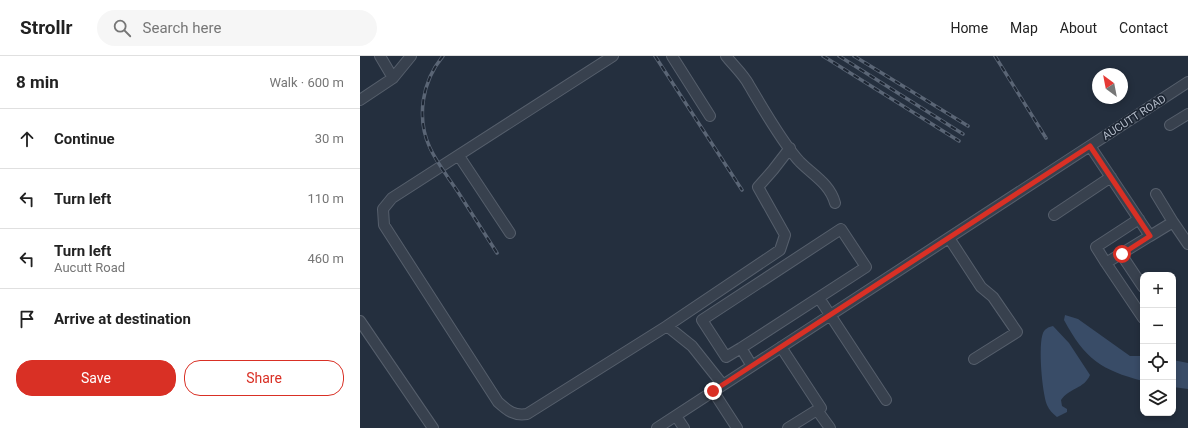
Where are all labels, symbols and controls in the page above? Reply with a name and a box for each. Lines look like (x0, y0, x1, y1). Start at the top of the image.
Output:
search box (97, 10, 377, 46)
text: Strollr (20, 16, 73, 39)
icon: search (111, 17, 133, 39)
text: Search here (143, 19, 221, 37)
text: Home (950, 20, 988, 36)
text: Map (1010, 20, 1038, 36)
text: About (1060, 20, 1097, 36)
text: Contact (1119, 20, 1168, 36)
north arrow (1092, 68, 1128, 104)
text: 8 min (16, 72, 59, 92)
text: Walk · 600 m (269, 75, 344, 90)
street label: AUCUTT ROAD (1100, 92, 1168, 143)
icon: ahead (16, 128, 38, 150)
text: Continue (54, 130, 115, 148)
text: 30 m (315, 131, 344, 146)
icon: left (16, 188, 38, 210)
text: Turn left (54, 190, 111, 208)
text: 110 m (307, 191, 344, 206)
text: Turn left (54, 242, 111, 260)
route start (1113, 245, 1131, 263)
icon: left (16, 248, 38, 270)
text: 460 m (307, 251, 344, 266)
text: Aucutt Road (54, 260, 125, 275)
map controls (1140, 272, 1176, 416)
button: + (1140, 272, 1176, 308)
icon: arrive (16, 308, 38, 330)
button: − (1140, 308, 1176, 344)
text: Arrive at destination (54, 310, 191, 328)
button: locate (1140, 344, 1176, 380)
button: Save (16, 360, 176, 396)
button: Share (184, 360, 344, 396)
button: layers (1140, 380, 1176, 416)
route end (704, 382, 722, 400)

